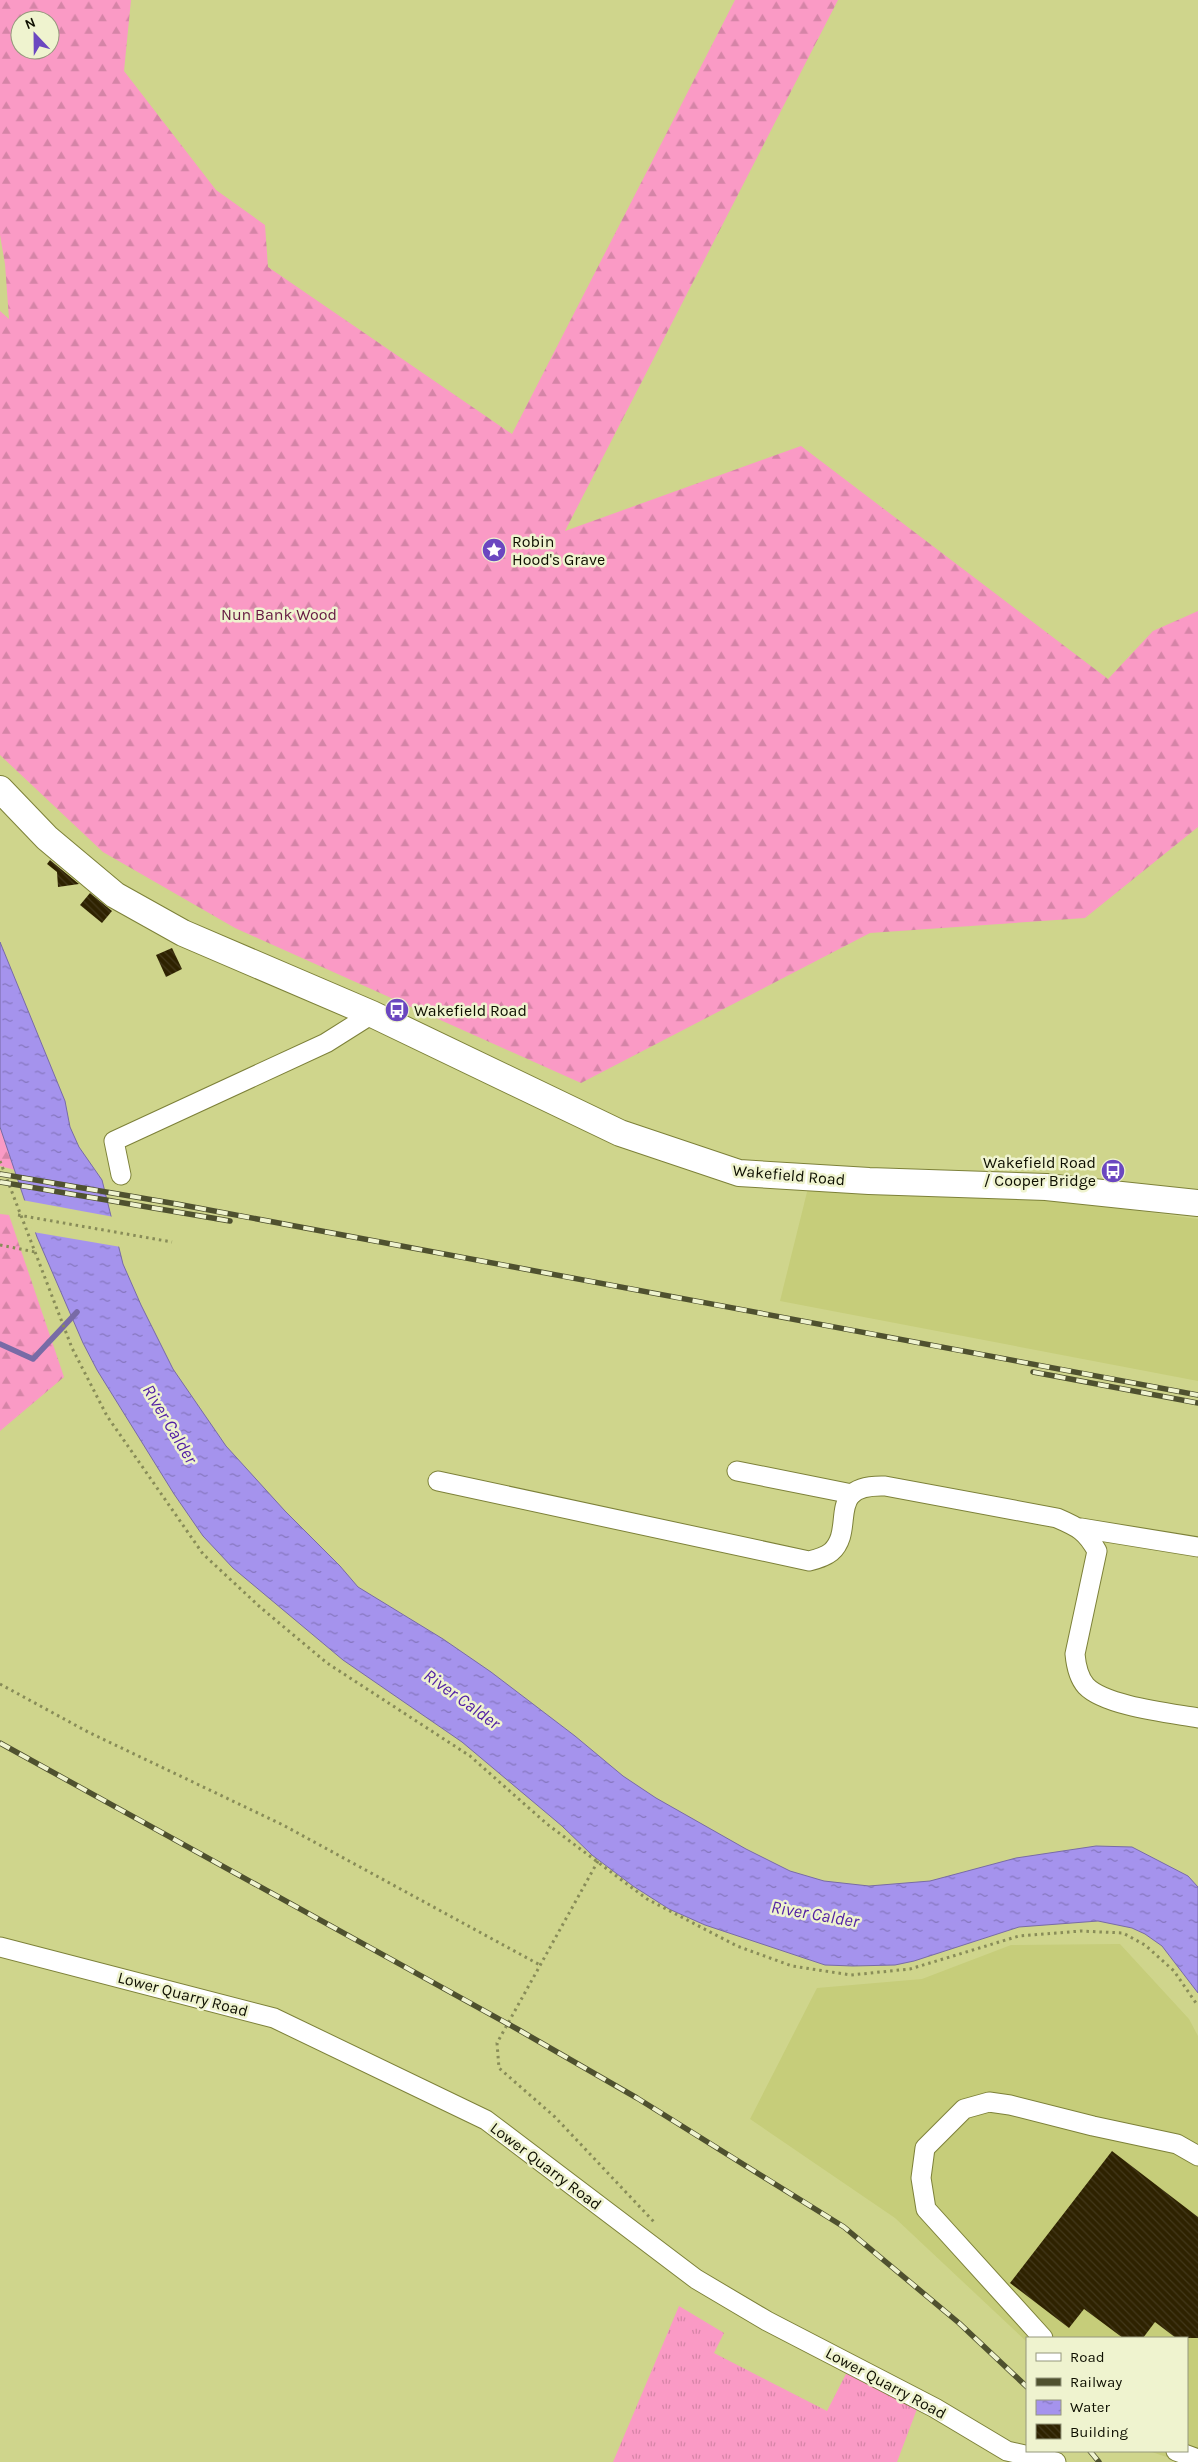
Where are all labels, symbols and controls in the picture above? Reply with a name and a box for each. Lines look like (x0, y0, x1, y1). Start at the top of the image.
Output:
north arrow (10, 10, 60, 60)
text: N (22, 14, 38, 33)
place label: Robin Hood's Grave (512, 532, 605, 569)
place icon: Robin Hood's Grave (481, 537, 507, 563)
park label: Nun Bank Wood (221, 605, 337, 624)
bus stop icon: Wakefield Road (384, 997, 410, 1023)
place label: Wakefield Road (414, 1001, 527, 1020)
place label: Wakefield Road / Cooper Bridge (983, 1153, 1096, 1190)
bus stop icon: Wakefield Road / Cooper Bridge (1100, 1158, 1126, 1184)
street label: Wakefield Road (732, 1161, 846, 1189)
water label: River Calder (138, 1380, 203, 1469)
water label: River Calder (420, 1664, 505, 1735)
water label: River Calder (769, 1895, 862, 1933)
street label: Lower Quarry Road (116, 1967, 250, 2021)
street label: Lower Quarry Road (487, 2118, 605, 2214)
legend (1026, 2337, 1188, 2452)
street label: Lower Quarry Road (822, 2343, 950, 2423)
text: Road (1070, 2348, 1105, 2366)
text: Railway (1070, 2373, 1122, 2391)
text: Water (1070, 2398, 1111, 2416)
text: Building (1070, 2423, 1128, 2441)

